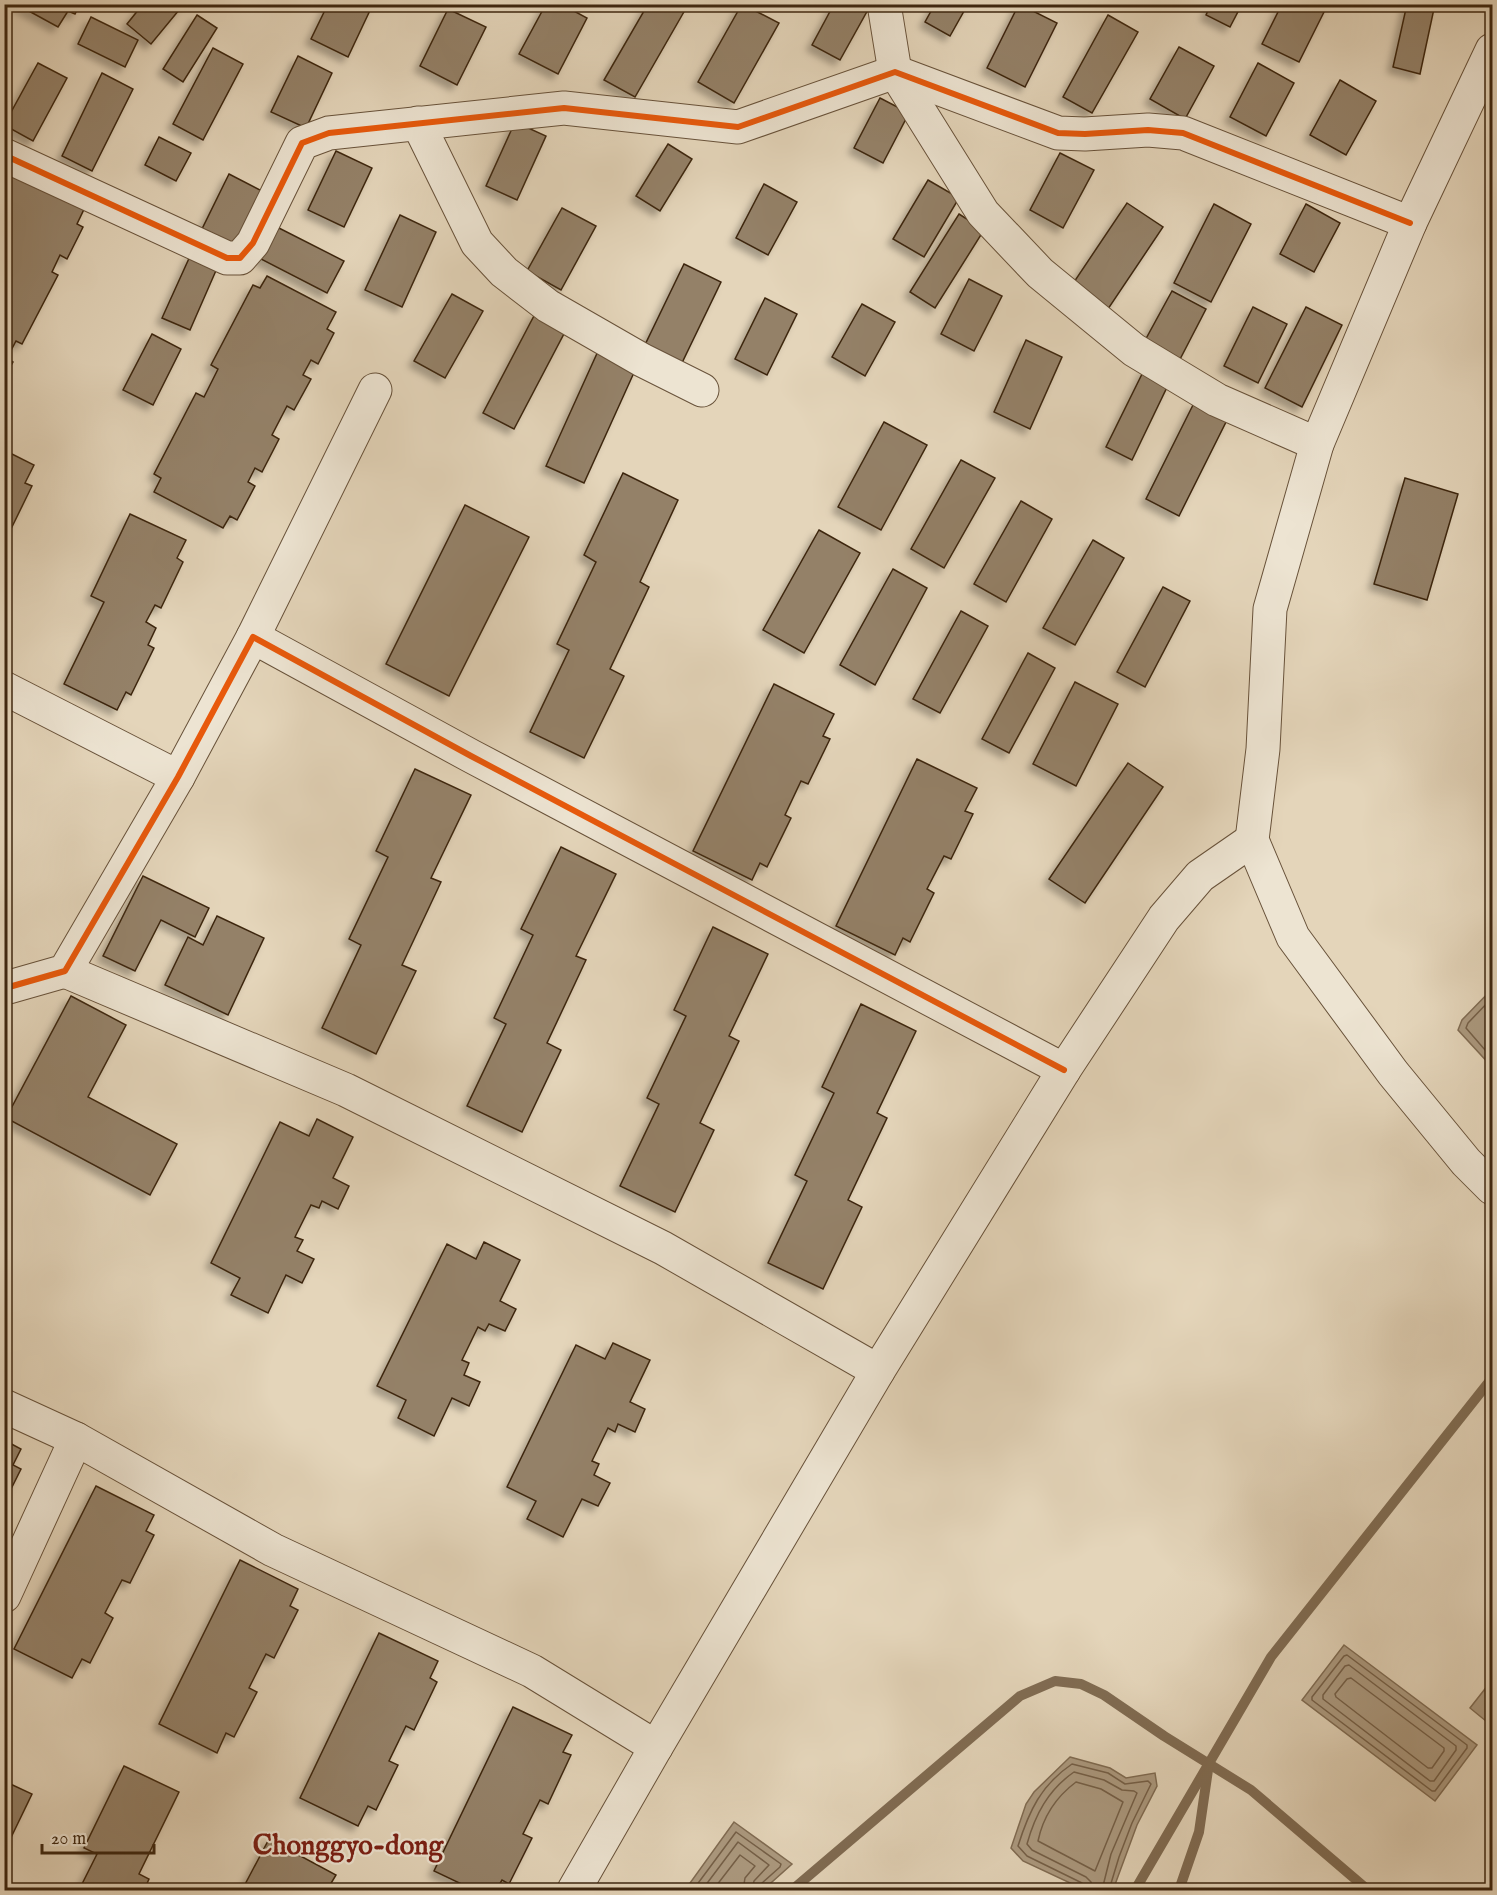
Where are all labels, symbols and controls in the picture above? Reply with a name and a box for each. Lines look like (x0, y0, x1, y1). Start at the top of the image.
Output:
scale bar (42, 1817, 154, 1855)
text: 20 m (51, 1828, 86, 1851)
district label: Chonggyo-dong (253, 1830, 445, 1864)

